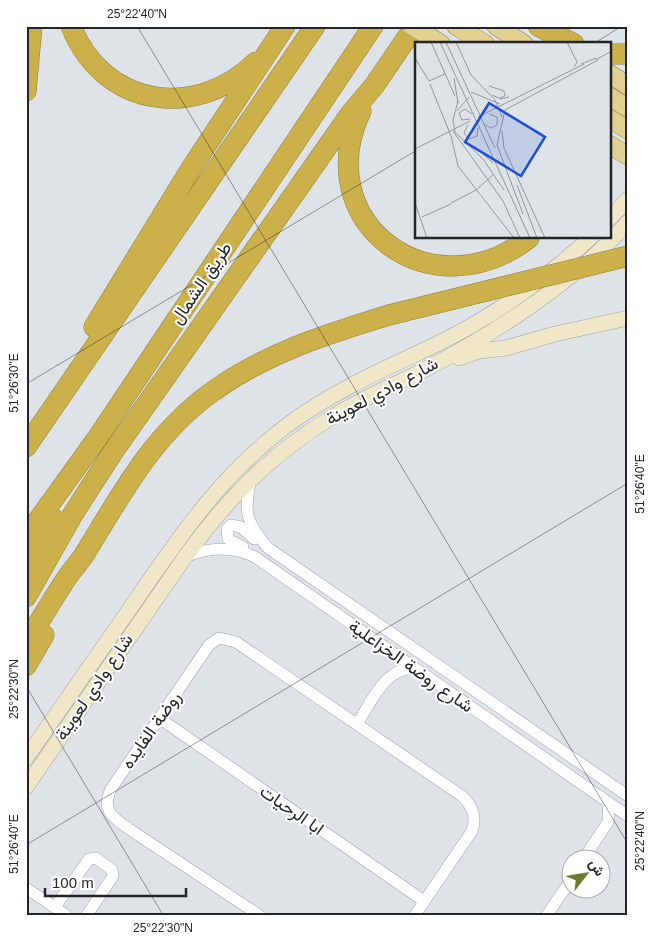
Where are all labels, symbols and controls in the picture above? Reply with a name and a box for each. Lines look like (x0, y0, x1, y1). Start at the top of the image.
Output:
text: 25°22'40"N (107, 7, 167, 21)
inset map (415, 42, 612, 239)
street label: طريق الشمال (166, 238, 236, 328)
text: 51°26'30"E (7, 353, 21, 413)
street label: شارع وادي لعوينة (322, 353, 444, 433)
text: 51°26'40"E (633, 454, 647, 514)
street label: شارع روضة الخزاعلية (344, 616, 477, 718)
street label: شارع وادي لعوينة (51, 630, 141, 747)
text: 25°22'30"N (7, 659, 21, 719)
street label: روضة الفايده (117, 687, 186, 773)
street label: ابا الرحيات (256, 781, 328, 840)
text: 25°22'40"N (633, 811, 647, 871)
text: 51°26'40"E (7, 814, 21, 874)
north arrow (562, 848, 612, 898)
text: ش (585, 856, 608, 879)
scale bar (45, 866, 186, 898)
text: 100 m (52, 874, 94, 891)
text: 25°22'30"N (133, 921, 193, 935)

